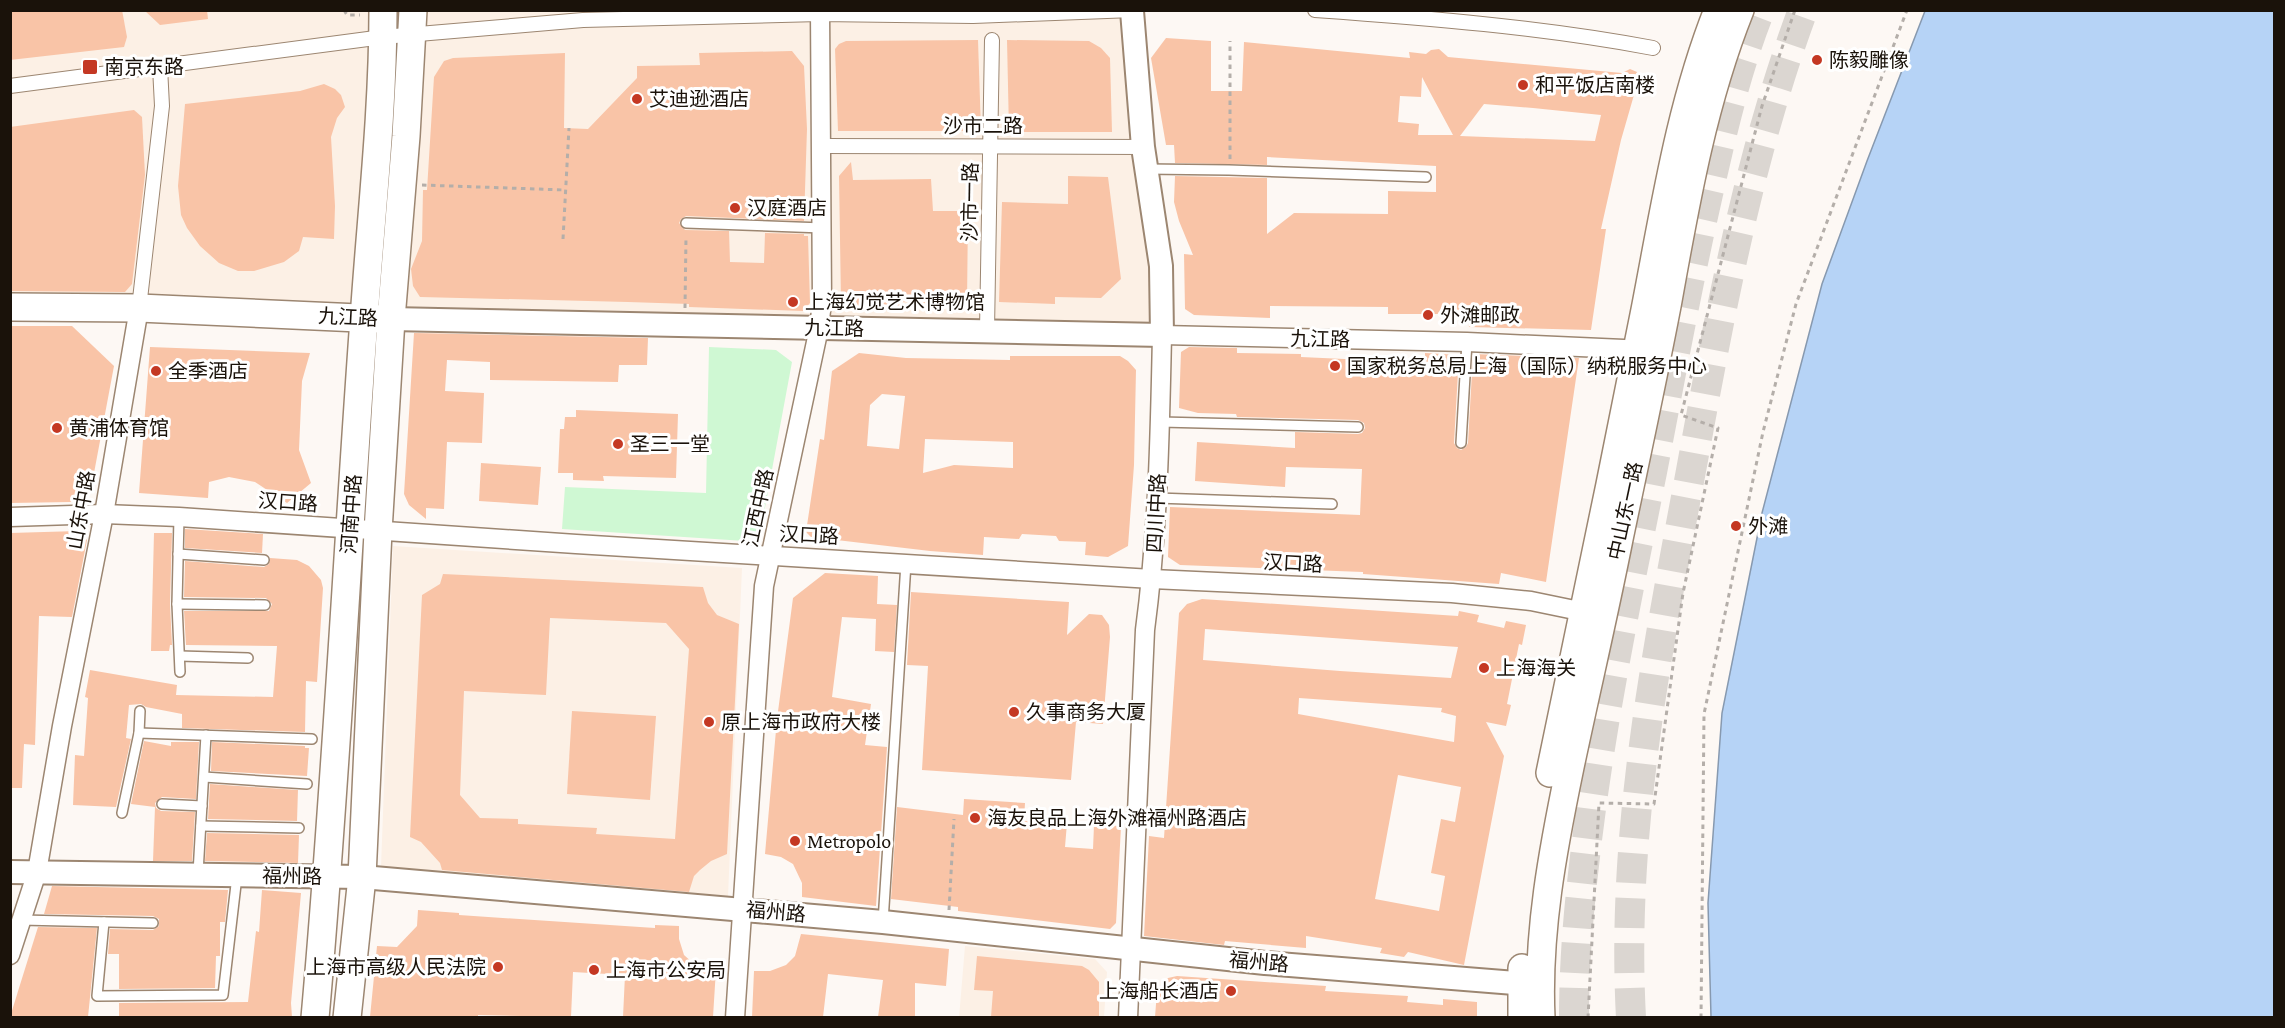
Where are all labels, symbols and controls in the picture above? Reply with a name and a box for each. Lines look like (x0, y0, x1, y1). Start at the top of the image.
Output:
place label: 陈毅雕像 (1829, 49, 1909, 71)
marker: 陈毅雕像 (1810, 53, 1824, 67)
place label: 南京东路 (104, 56, 184, 78)
marker: 南京东路 (81, 58, 99, 76)
place label: 和平饭店南楼 (1535, 74, 1655, 96)
marker: 和平饭店南楼 (1516, 78, 1530, 92)
place label: 艾迪逊酒店 (649, 88, 749, 110)
marker: 艾迪逊酒店 (630, 92, 644, 106)
street label: 沙市二路 (943, 115, 1023, 137)
street label: 沙市一路 (958, 162, 982, 242)
place label: 汉庭酒店 (747, 197, 827, 219)
marker: 汉庭酒店 (728, 201, 742, 215)
place label: 上海幻觉艺术博物馆 (805, 291, 985, 313)
marker: 上海幻觉艺术博物馆 (786, 295, 800, 309)
street label: 九江路 (317, 304, 379, 330)
place label: 外滩邮政 (1440, 304, 1520, 326)
marker: 外滩邮政 (1421, 308, 1435, 322)
street label: 九江路 (804, 316, 864, 340)
street label: 九江路 (1290, 327, 1350, 351)
place label: 国家税务总局上海（国际）纳税服务中心 (1347, 355, 1707, 377)
marker: 国家税务总局上海（国际）纳税服务中心 (1328, 359, 1342, 373)
place label: 全季酒店 (168, 360, 248, 382)
marker: 全季酒店 (149, 364, 163, 378)
place label: 黄浦体育馆 (69, 417, 169, 439)
marker: 黄浦体育馆 (50, 421, 64, 435)
place label: 圣三一堂 (630, 433, 710, 455)
marker: 圣三一堂 (611, 437, 625, 451)
street label: 中山东一路 (1604, 460, 1646, 562)
street label: 江西中路 (739, 467, 777, 549)
street label: 山东中路 (63, 469, 99, 551)
street label: 四川中路 (1143, 472, 1169, 554)
street label: 河南中路 (337, 473, 365, 555)
street label: 汉口路 (257, 489, 319, 515)
place label: 外滩 (1748, 515, 1788, 537)
marker: 外滩 (1729, 519, 1743, 533)
street label: 汉口路 (778, 522, 840, 548)
street label: 汉口路 (1262, 550, 1324, 576)
place label: 上海海关 (1496, 657, 1576, 679)
marker: 上海海关 (1477, 661, 1491, 675)
place label: 久事商务大厦 (1026, 701, 1146, 723)
marker: 久事商务大厦 (1007, 705, 1021, 719)
place label: 原上海市政府大楼 (721, 711, 881, 733)
marker: 原上海市政府大楼 (702, 715, 716, 729)
place label: 海友良品上海外滩福州路酒店 (987, 807, 1247, 829)
marker: 海友良品上海外滩福州路酒店 (968, 811, 982, 825)
place label: Metropolo (807, 830, 891, 853)
marker: Metropolo (788, 834, 802, 848)
street label: 福州路 (262, 864, 322, 888)
street label: 福州路 (745, 898, 807, 926)
street label: 福州路 (1228, 948, 1290, 976)
place label: 上海市高级人民法院 (306, 956, 486, 978)
place label: 上海市公安局 (606, 959, 726, 981)
marker: 上海市高级人民法院 (491, 960, 505, 974)
marker: 上海市公安局 (587, 963, 601, 977)
place label: 上海船长酒店 (1099, 980, 1219, 1002)
marker: 上海船长酒店 (1224, 984, 1238, 998)

